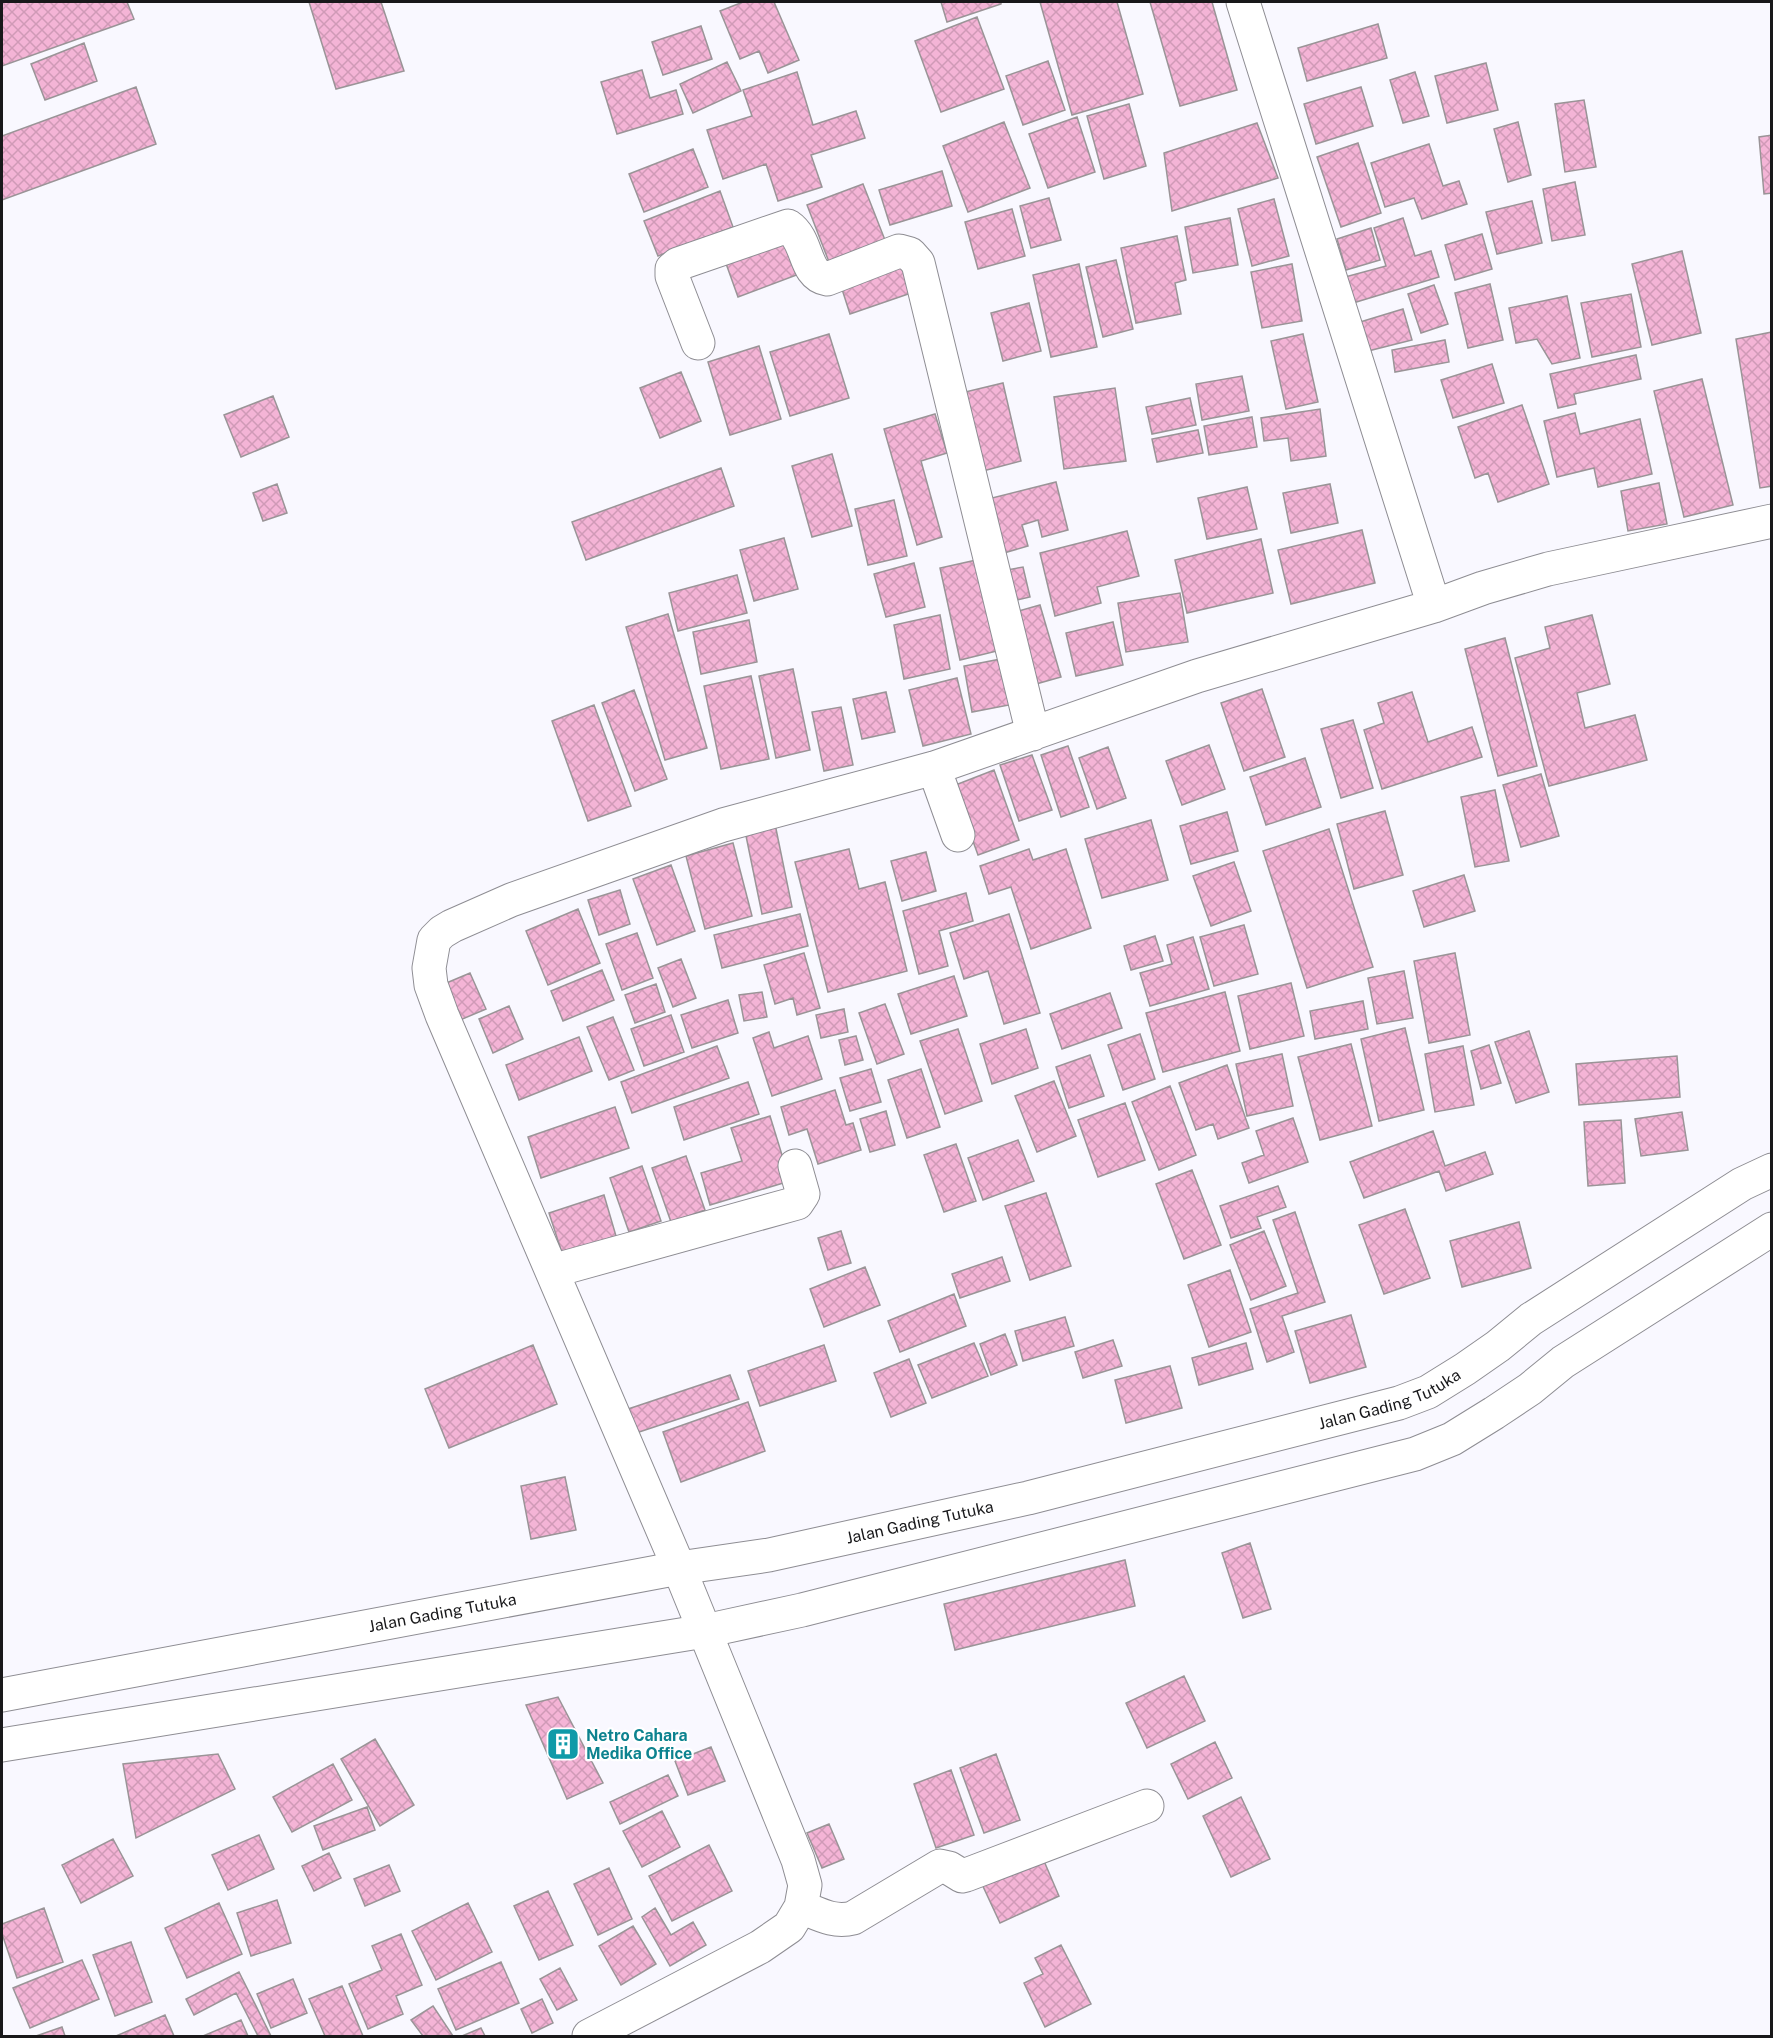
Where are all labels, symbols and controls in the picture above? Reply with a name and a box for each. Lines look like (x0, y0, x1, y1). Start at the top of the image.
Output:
street label: Jalan Gading Tutuka (1316, 1365, 1464, 1433)
street label: Jalan Gading Tutuka (844, 1497, 995, 1548)
street label: Jalan Gading Tutuka (367, 1590, 518, 1636)
building icon: Netro Cahara Medika Office (545, 1726, 581, 1762)
place label: Netro Cahara Medika Office (586, 1726, 692, 1763)

